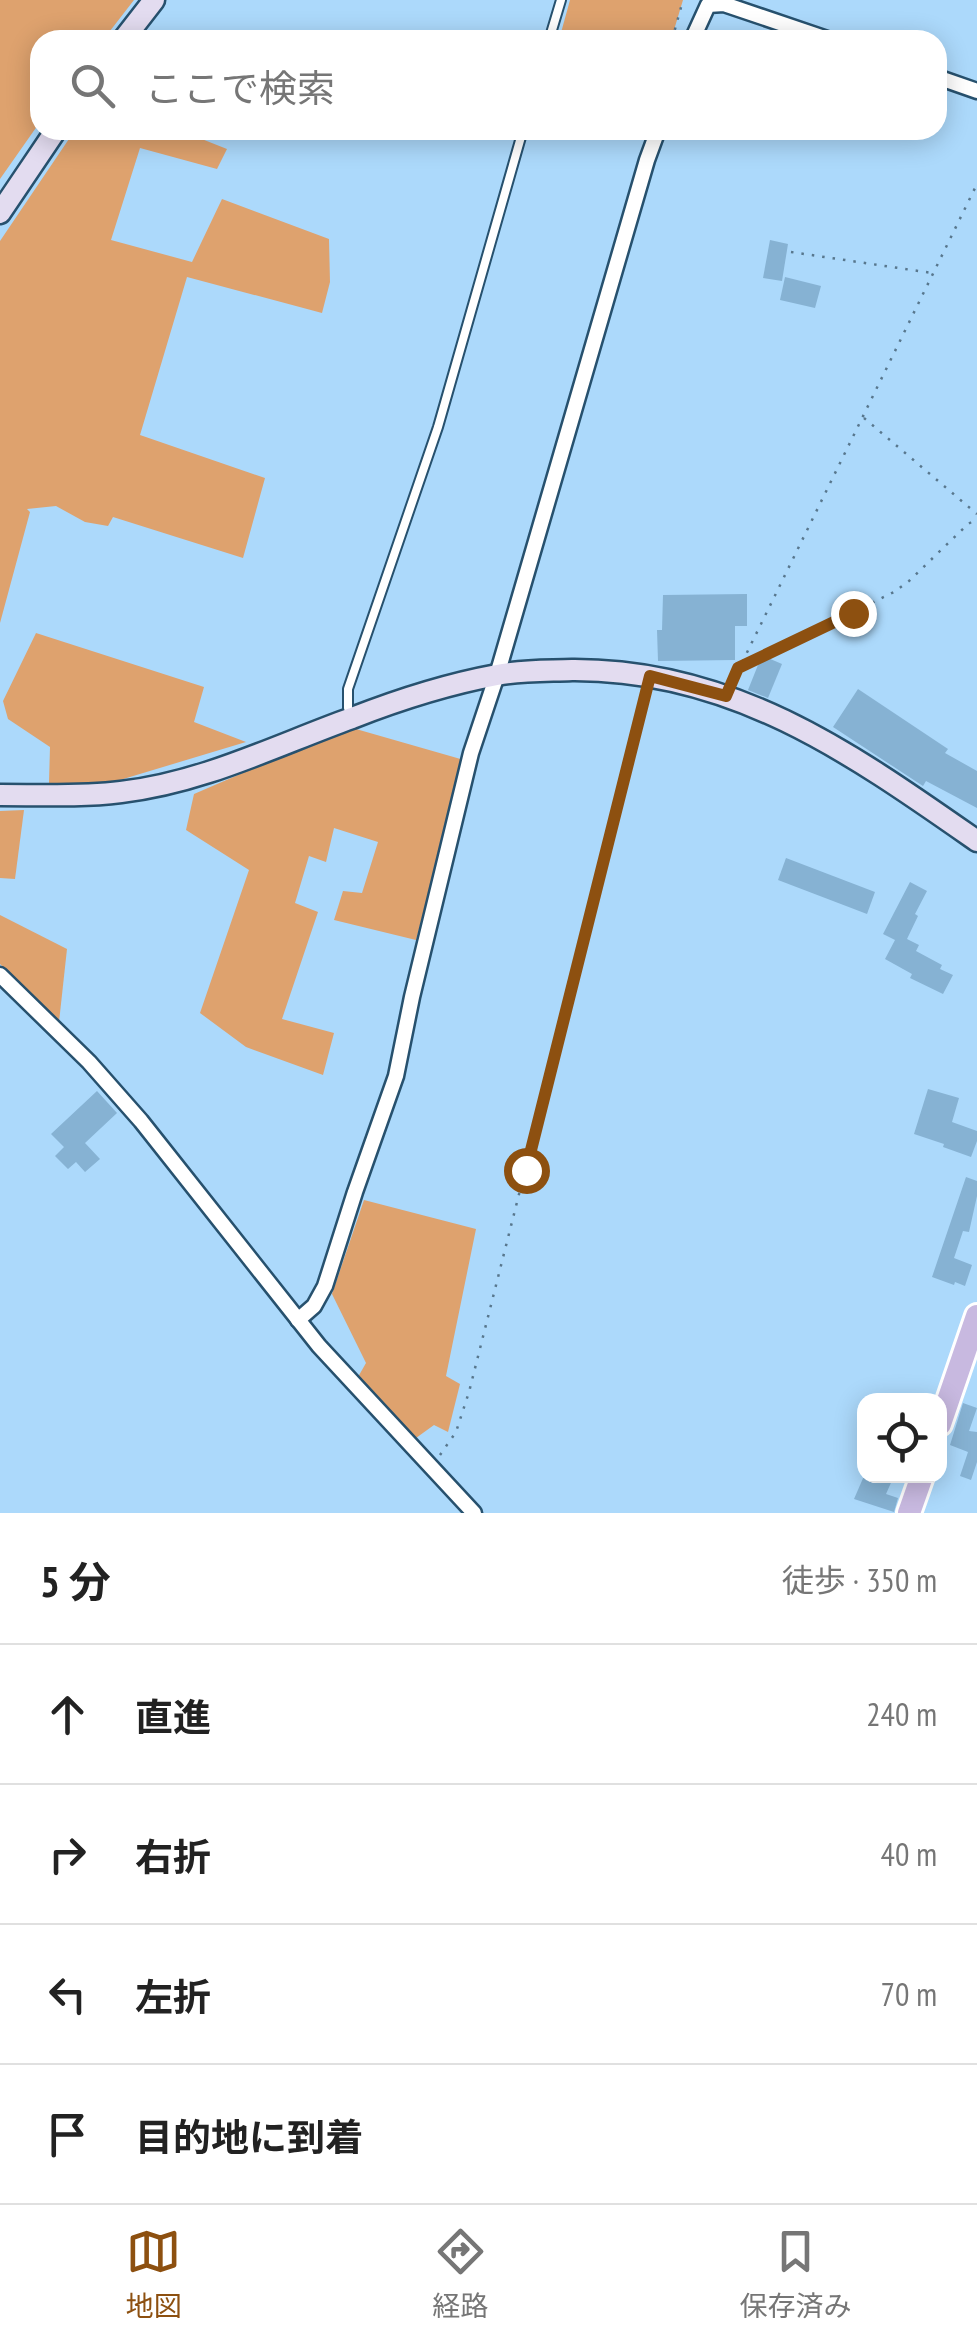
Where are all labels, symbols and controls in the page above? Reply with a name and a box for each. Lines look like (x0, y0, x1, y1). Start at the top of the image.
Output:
search box (30, 30, 947, 140)
icon: search (65, 58, 120, 113)
text: ここで検索 (145, 63, 335, 112)
route end (831, 591, 877, 637)
route start (504, 1148, 550, 1194)
map controls (857, 1393, 947, 1483)
button: locate (857, 1393, 947, 1483)
text: 5 分 (40, 1554, 111, 1609)
text: 徒歩 · 350 m (782, 1559, 937, 1601)
icon: ahead (40, 1687, 95, 1742)
text: 直進 (135, 1692, 211, 1741)
text: 240 m (866, 1693, 937, 1735)
icon: right (40, 1827, 95, 1882)
text: 右折 (135, 1832, 211, 1881)
text: 40 m (881, 1833, 937, 1875)
icon: left (40, 1967, 95, 2022)
text: 左折 (135, 1972, 211, 2021)
text: 70 m (881, 1973, 937, 2015)
icon: arrive (40, 2107, 95, 2162)
text: 目的地に到着 (135, 2112, 363, 2161)
tab: 地図 (125, 2224, 182, 2324)
tab: 経路 (432, 2224, 489, 2324)
tab: 保存済み (739, 2224, 852, 2324)

